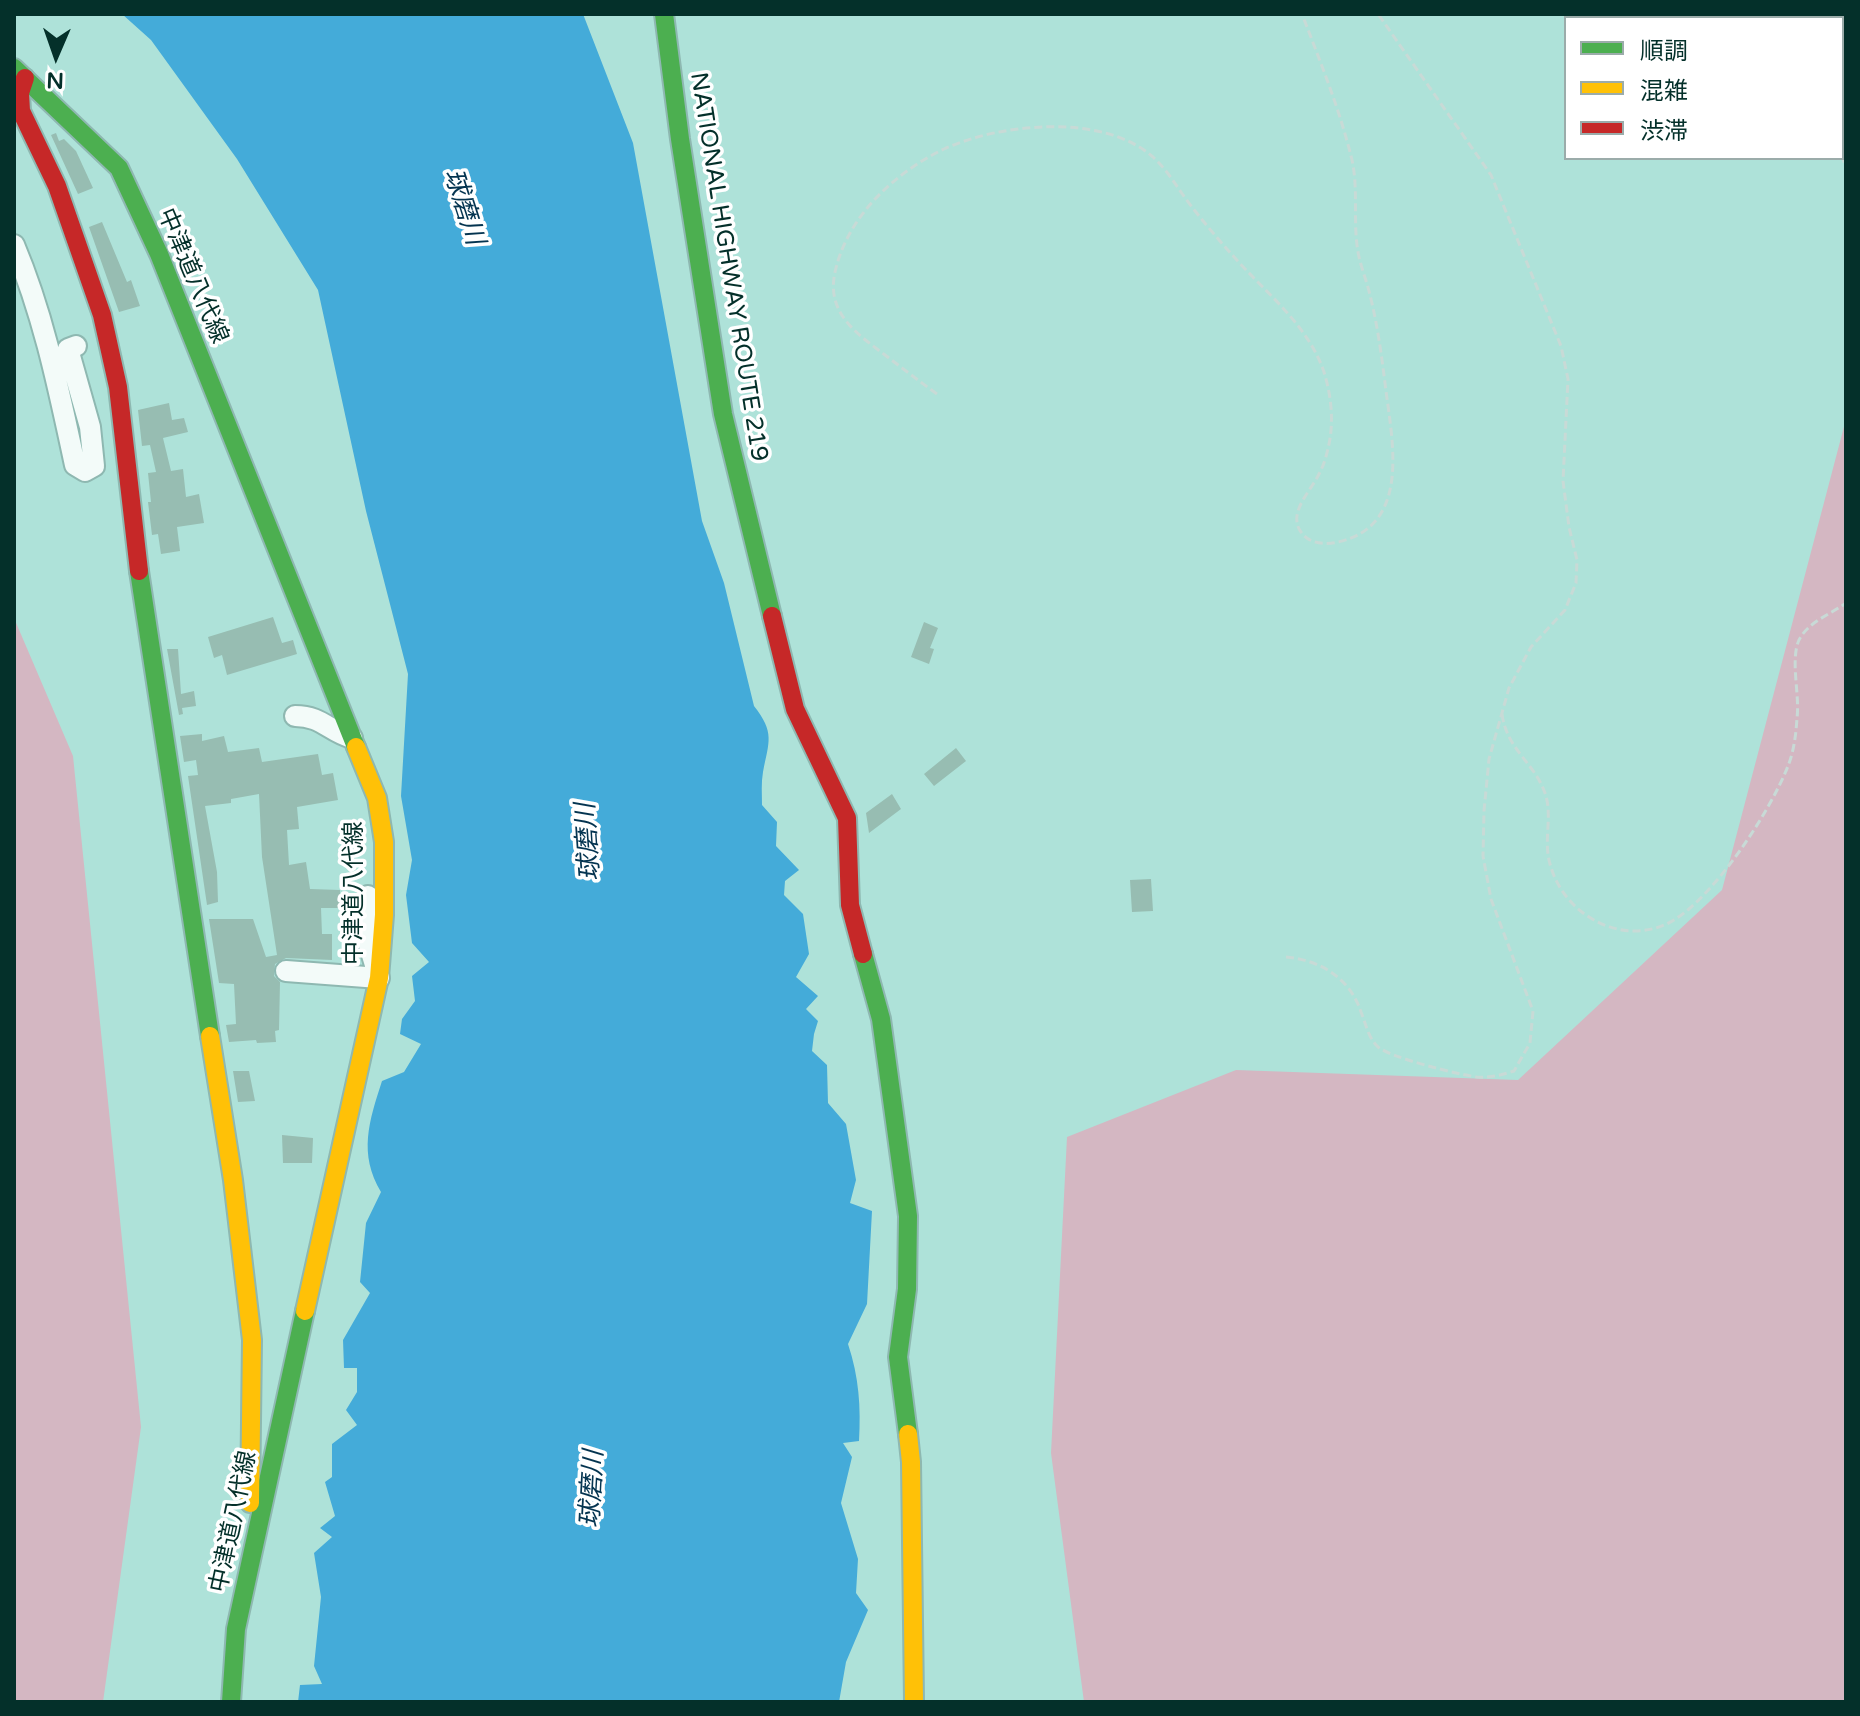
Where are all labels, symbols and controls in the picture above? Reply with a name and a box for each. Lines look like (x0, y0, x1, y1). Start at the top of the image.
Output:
north arrow (16, 16, 96, 96)
legend (1564, 16, 1844, 160)
text: 順調 (1640, 37, 1688, 66)
text: N (46, 67, 64, 93)
street label: NATIONAL HIGHWAY ROUTE 219 (683, 70, 773, 464)
text: 混雑 (1640, 77, 1688, 106)
text: 渋滞 (1640, 117, 1688, 146)
water label: 球磨川 (436, 165, 490, 249)
street label: 中津道八代線 (151, 204, 233, 348)
water label: 球磨川 (571, 802, 607, 882)
street label: 中津道八代線 (341, 821, 369, 965)
street label: 中津道八代線 (205, 1449, 263, 1595)
water label: 球磨川 (575, 1449, 611, 1529)

